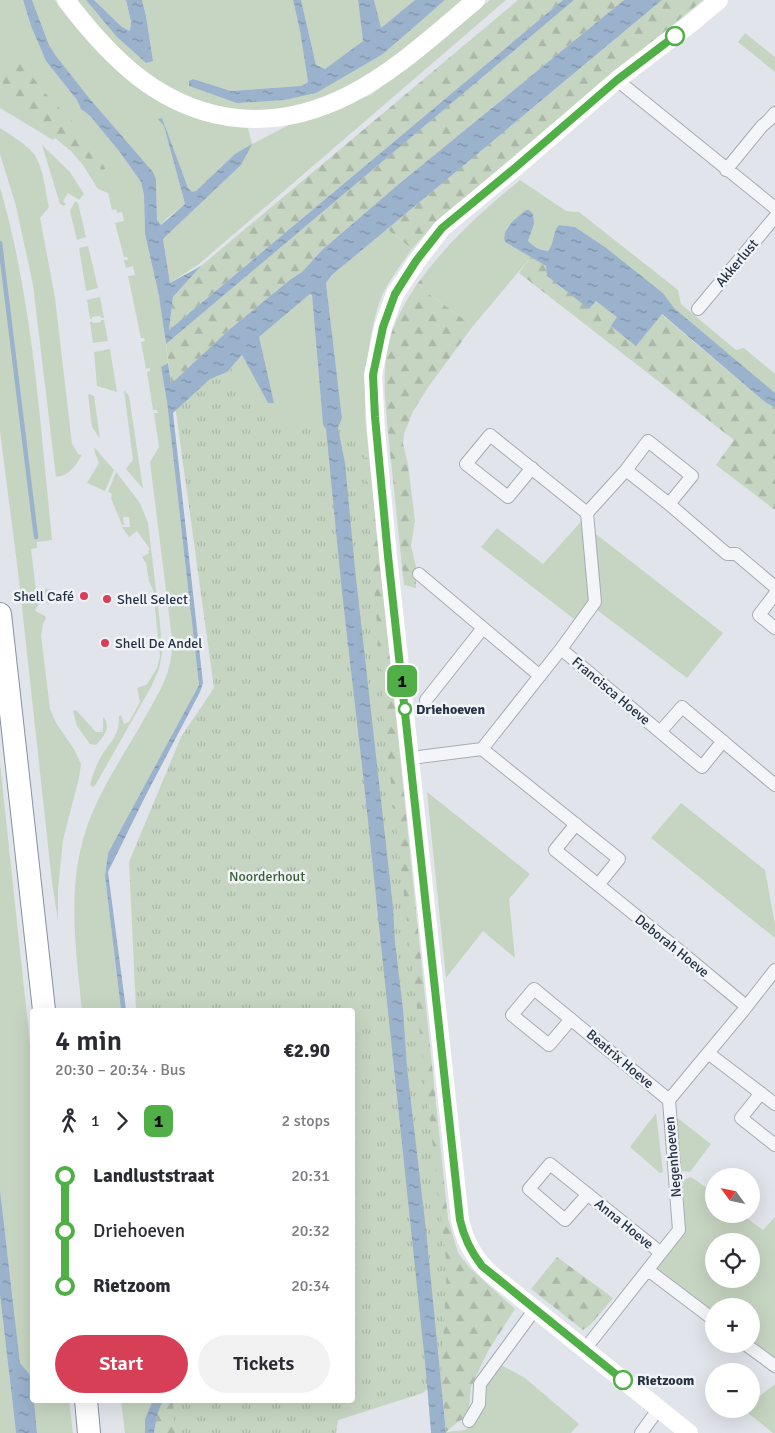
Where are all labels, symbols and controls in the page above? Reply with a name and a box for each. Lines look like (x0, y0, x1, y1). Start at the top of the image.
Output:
unlabelled marker (665, 26, 685, 46)
street label: Akkerlust (712, 236, 762, 290)
place label: Shell Café (13, 588, 74, 605)
marker: Shell Café (78, 590, 90, 602)
place label: Shell Select (117, 591, 188, 608)
marker: Shell Select (101, 593, 113, 605)
place label: Shell De Andel (115, 635, 202, 652)
marker: Shell De Andel (99, 637, 111, 649)
street label: Francisca Hoeve (568, 653, 654, 729)
line badge: 1 (386, 665, 418, 697)
text: 1 (397, 670, 407, 692)
place label: Driehoeven (416, 701, 486, 718)
marker: Driehoeven (398, 702, 412, 716)
park label: Noorderhout (229, 868, 305, 885)
street label: Deborah Hoeve (632, 911, 712, 981)
text: 4 min (55, 1024, 122, 1058)
street label: Beatrix Hoeve (583, 1026, 657, 1092)
text: €2.90 (284, 1039, 330, 1063)
text: 20:30 – 20:34 · Bus (55, 1060, 186, 1080)
icon: walk (55, 1107, 83, 1135)
icon: forward (108, 1107, 136, 1135)
text: 1 (154, 1110, 163, 1132)
text: 1 (91, 1111, 100, 1131)
text: 2 stops (282, 1111, 330, 1131)
street label: Negenhoeven (661, 1116, 685, 1198)
text: Landluststraat (93, 1164, 214, 1188)
text: 20:31 (291, 1166, 330, 1186)
north arrow (705, 1168, 760, 1222)
map controls (705, 1168, 760, 1418)
street label: Anna Hoeve (591, 1195, 657, 1253)
text: Driehoeven (93, 1219, 185, 1243)
text: 20:32 (291, 1221, 330, 1241)
button: locate (705, 1233, 760, 1288)
text: Rietzoom (93, 1274, 171, 1298)
text: 20:34 (291, 1276, 330, 1296)
button: + (705, 1298, 760, 1353)
button: Start (55, 1335, 188, 1393)
button: Tickets (198, 1335, 330, 1393)
button: − (705, 1363, 760, 1418)
marker: Rietzoom (613, 1370, 633, 1390)
place label: Rietzoom (637, 1372, 694, 1389)

